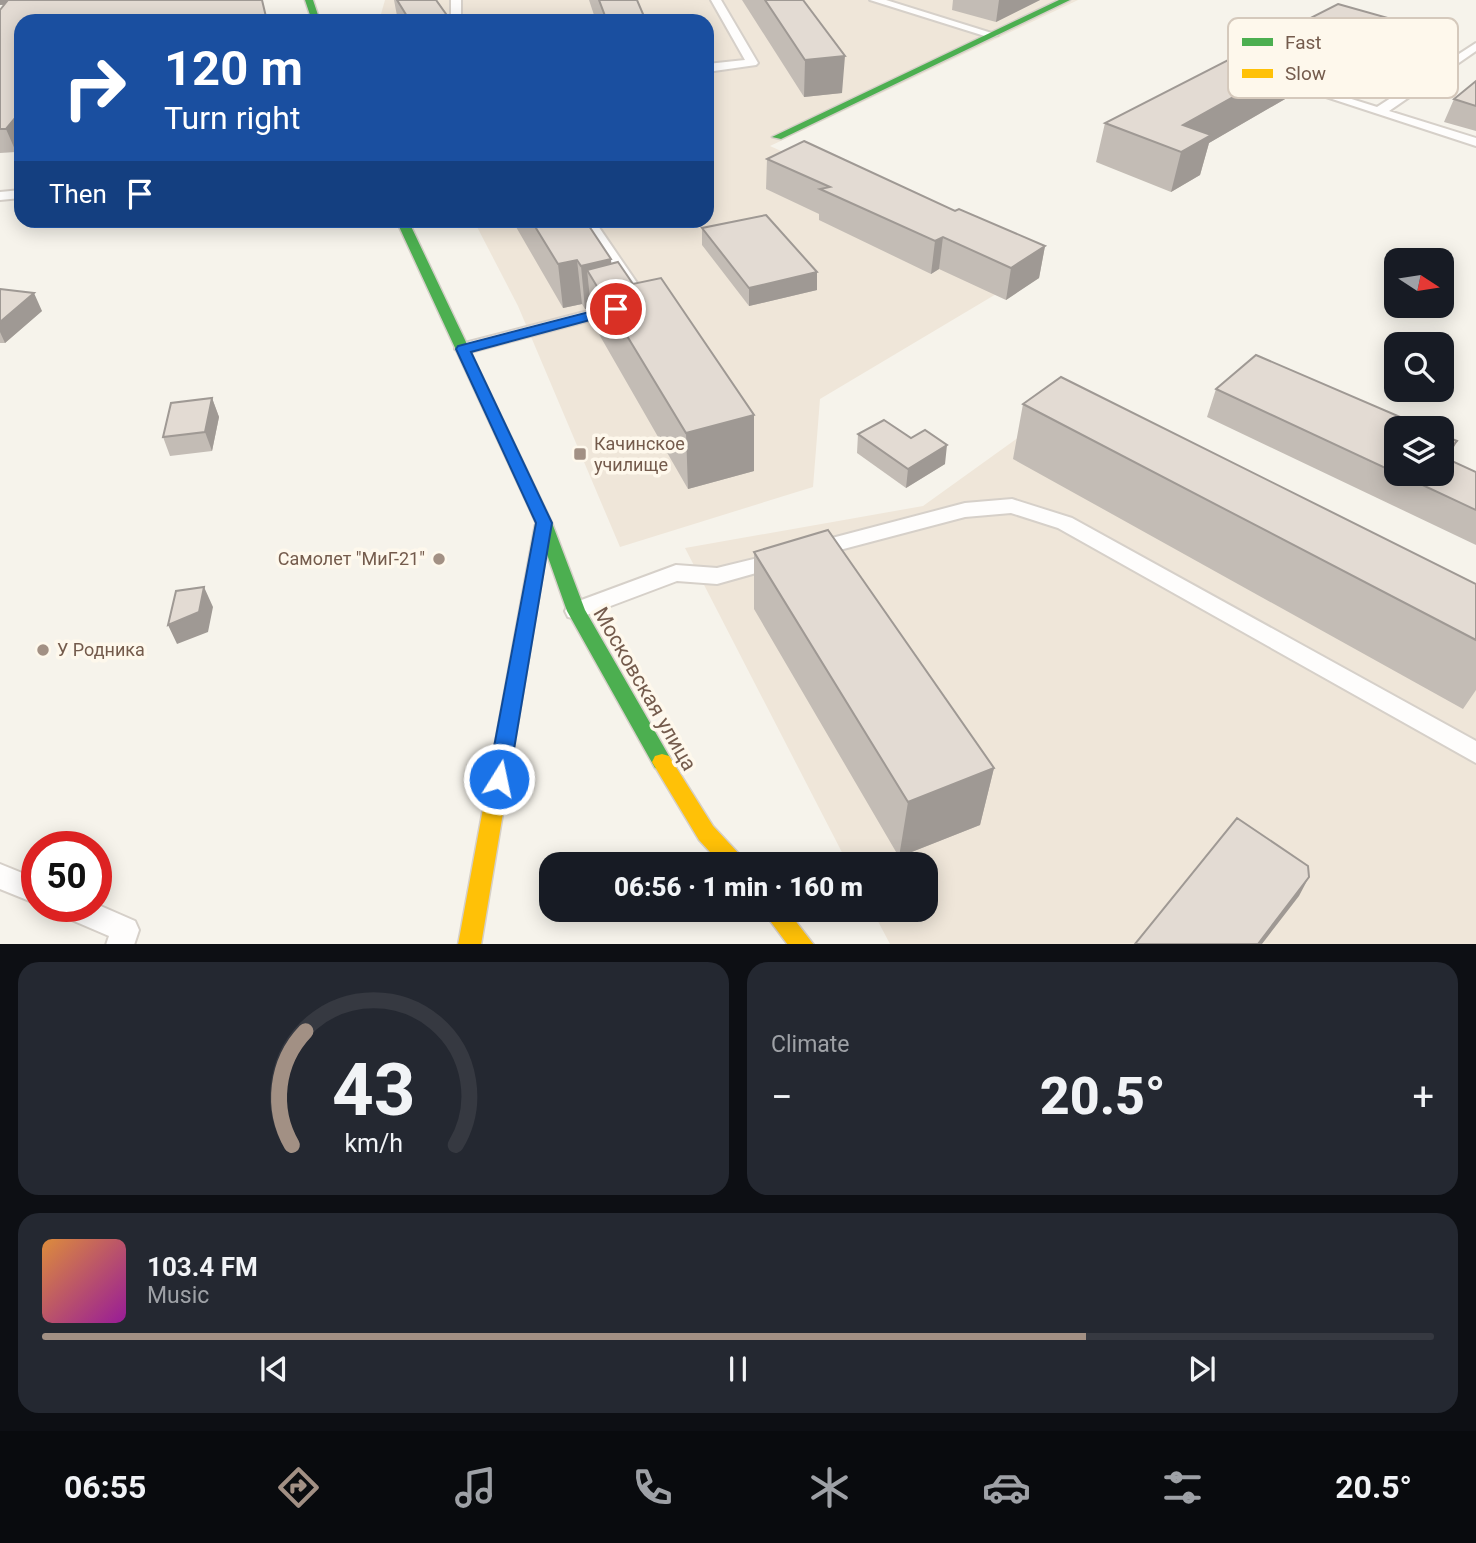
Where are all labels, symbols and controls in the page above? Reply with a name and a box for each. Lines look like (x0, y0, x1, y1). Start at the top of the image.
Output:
legend (1228, 18, 1458, 98)
text: Fast (1285, 31, 1322, 54)
text: 120 m (164, 40, 303, 97)
icon: right (49, 42, 140, 133)
text: Slow (1285, 62, 1326, 85)
text: Turn right (164, 99, 300, 137)
icon: arrive (121, 175, 159, 213)
text: Then (49, 179, 107, 209)
north arrow (1384, 248, 1454, 318)
map controls (1384, 248, 1454, 486)
pin (586, 279, 646, 339)
icon: arrive (597, 290, 635, 328)
button: search (1384, 332, 1454, 402)
button: layers (1384, 416, 1454, 486)
place label: Качинское училище (594, 433, 685, 475)
marker: Качинское училище (572, 446, 588, 462)
place label: Самолет "МиГ-21" (278, 548, 425, 569)
marker: Самолет "МиГ-21" (431, 551, 447, 567)
street label: Московская улица (588, 603, 702, 775)
place label: У Родника (57, 639, 145, 660)
marker: У Родника (35, 642, 51, 658)
position arrow (462, 742, 536, 816)
speed limit sign: 50 (21, 831, 112, 922)
text: 06:56 · 1 min · 160 m (614, 872, 863, 902)
text: Climate (771, 1031, 850, 1058)
text: 43 (332, 1047, 415, 1133)
text: 20.5° (1040, 1066, 1166, 1127)
text: − (771, 1075, 793, 1119)
text: + (1412, 1075, 1434, 1119)
text: km/h (344, 1128, 403, 1157)
text: 103.4 FM (147, 1252, 258, 1282)
text: Music (147, 1282, 209, 1309)
icon: previous (255, 1350, 293, 1388)
icon: pause (719, 1350, 757, 1388)
icon: next (1183, 1350, 1221, 1388)
icon: directions (274, 1463, 323, 1512)
icon: music (451, 1463, 500, 1512)
icon: phone (628, 1463, 677, 1512)
icon: climate (805, 1463, 854, 1512)
icon: car (982, 1463, 1031, 1512)
icon: filters (1158, 1463, 1207, 1512)
text: 06:55 (64, 1468, 146, 1506)
text: 20.5° (1335, 1468, 1412, 1506)

